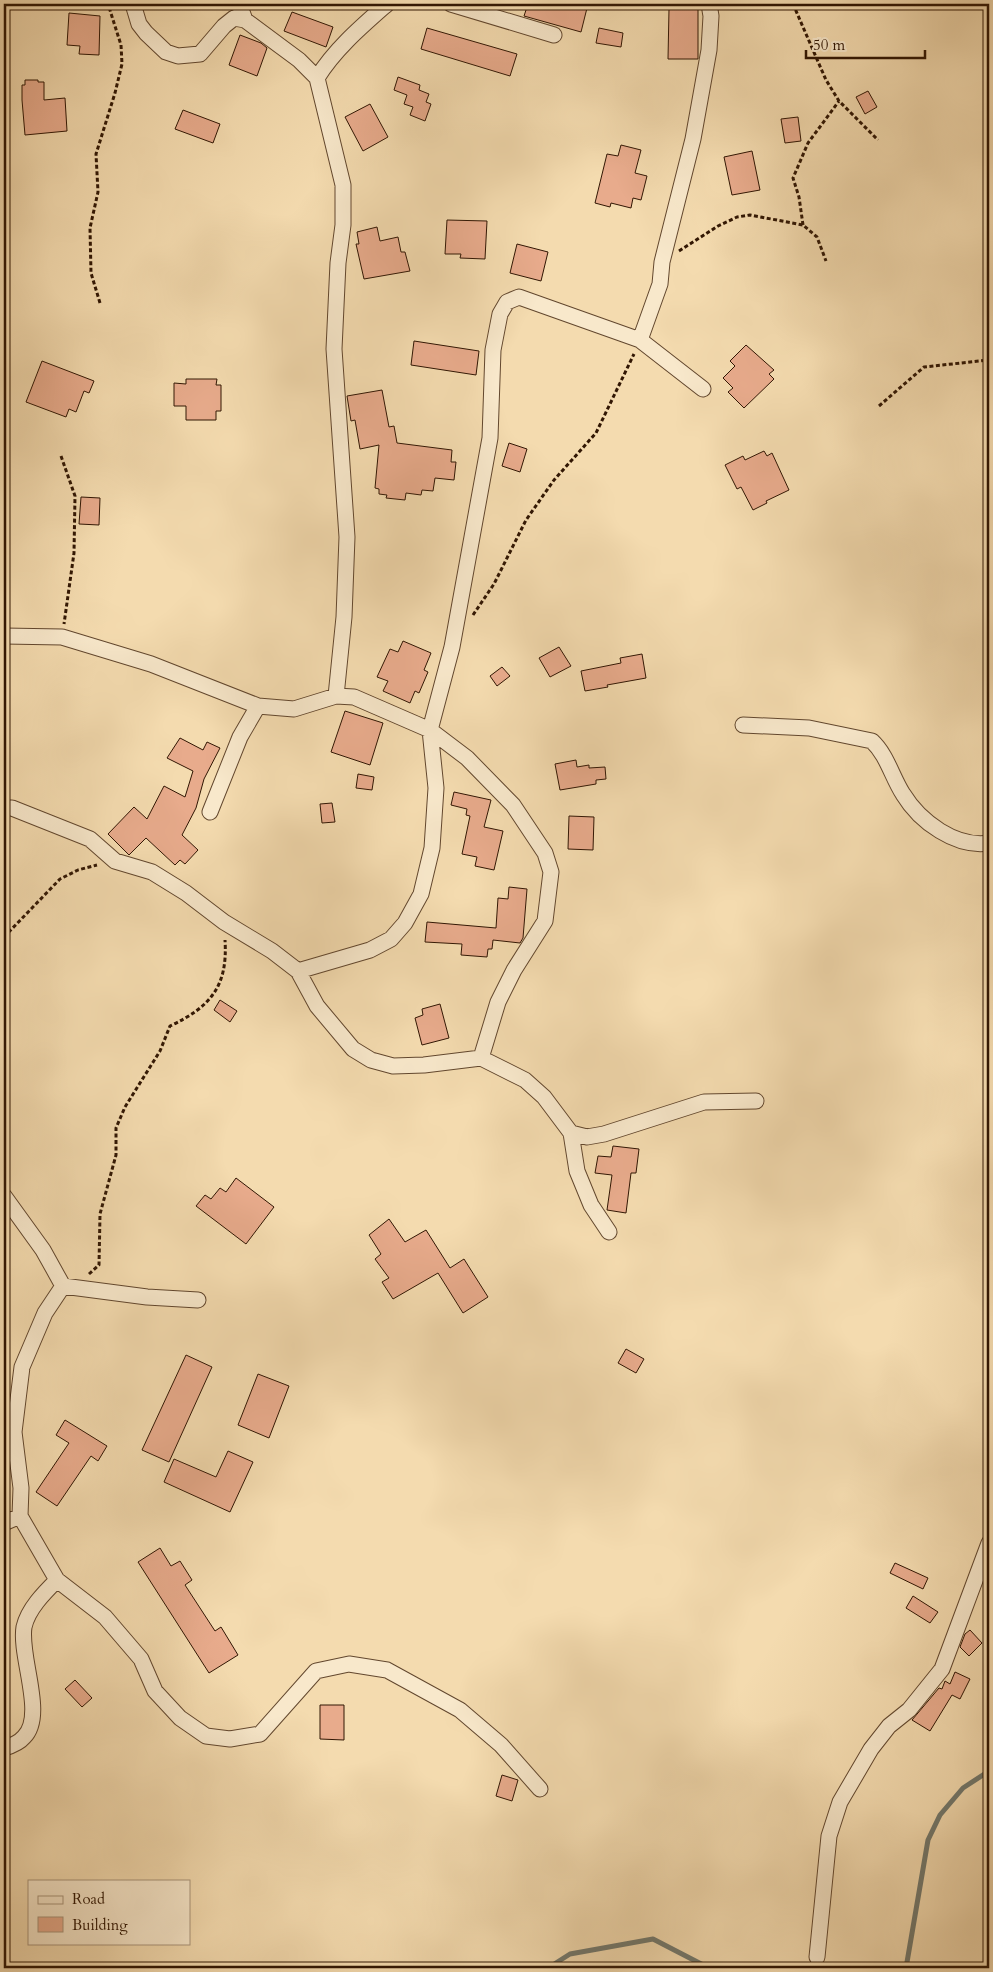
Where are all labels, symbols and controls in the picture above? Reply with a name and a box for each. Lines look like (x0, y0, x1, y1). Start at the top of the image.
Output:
scale bar (806, 28, 924, 60)
text: 50 m (813, 35, 845, 55)
legend (28, 1880, 190, 1944)
text: Road (72, 1889, 105, 1909)
text: Building (72, 1915, 128, 1935)

